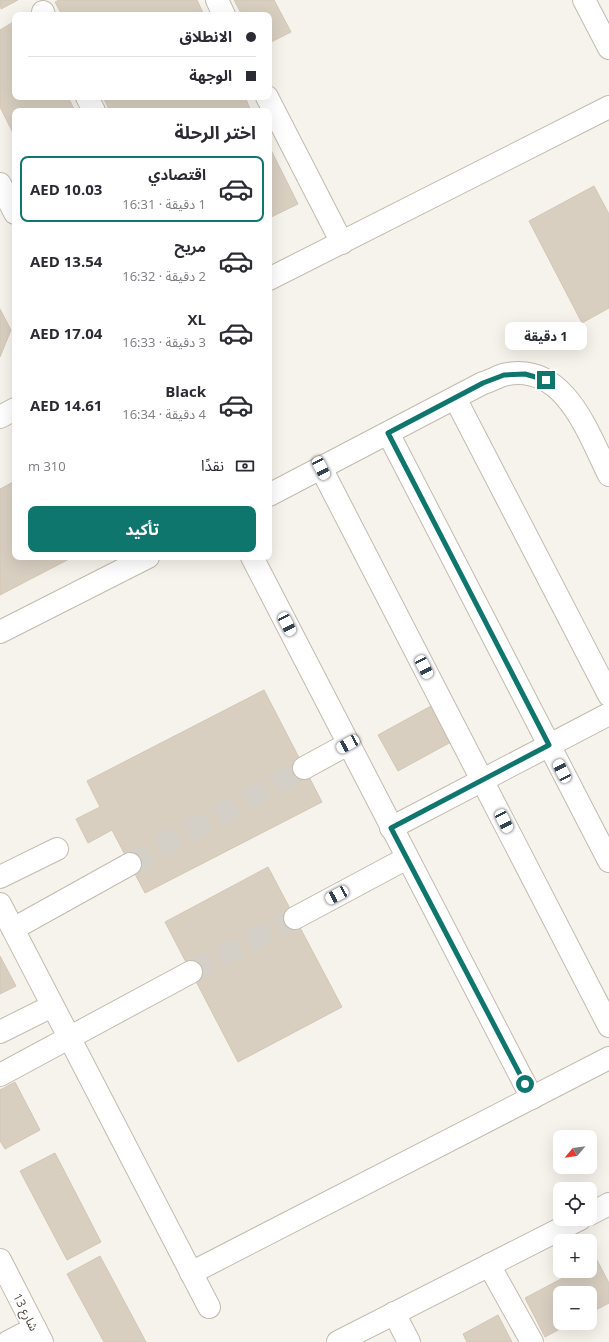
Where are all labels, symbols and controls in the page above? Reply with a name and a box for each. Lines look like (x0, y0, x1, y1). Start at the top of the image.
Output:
text: الانطلاق (180, 26, 232, 46)
text: الوجهة (189, 65, 232, 85)
text: اختر الرحلة (174, 120, 256, 144)
text: اقتصادي (148, 164, 206, 184)
icon: car (218, 171, 254, 207)
text: AED 10.03 (30, 179, 102, 199)
text: 1 دقيقة · 16:31 (122, 195, 206, 213)
text: مريح (174, 236, 206, 256)
icon: car (218, 243, 254, 279)
text: AED 13.54 (30, 251, 102, 271)
text: 2 دقيقة · 16:32 (122, 267, 206, 285)
text: XL (188, 309, 206, 329)
icon: car (218, 315, 254, 351)
callout: 1 دقيقة (505, 322, 587, 350)
text: AED 17.04 (30, 323, 102, 343)
text: 1 دقيقة (524, 327, 568, 345)
text: 3 دقيقة · 16:33 (122, 333, 206, 351)
route end (537, 371, 555, 389)
text: Black (165, 381, 206, 401)
icon: car (218, 387, 254, 423)
text: AED 14.61 (30, 395, 102, 415)
text: 4 دقيقة · 16:34 (122, 405, 206, 423)
text: نقدًا (201, 455, 224, 475)
icon: cash (234, 455, 256, 477)
car (310, 455, 332, 481)
text: 310 m (28, 457, 66, 475)
button: تأكيد (28, 506, 256, 552)
car (276, 611, 298, 637)
car (413, 654, 435, 680)
car (335, 733, 361, 755)
car (551, 758, 573, 784)
car (493, 808, 515, 834)
car (324, 884, 350, 906)
route start (516, 1075, 534, 1093)
north arrow (553, 1130, 597, 1174)
map controls (553, 1130, 597, 1330)
button: locate (553, 1182, 597, 1226)
button: + (553, 1234, 597, 1278)
button: − (553, 1286, 597, 1330)
street label: شارع 13 (8, 1290, 43, 1334)

